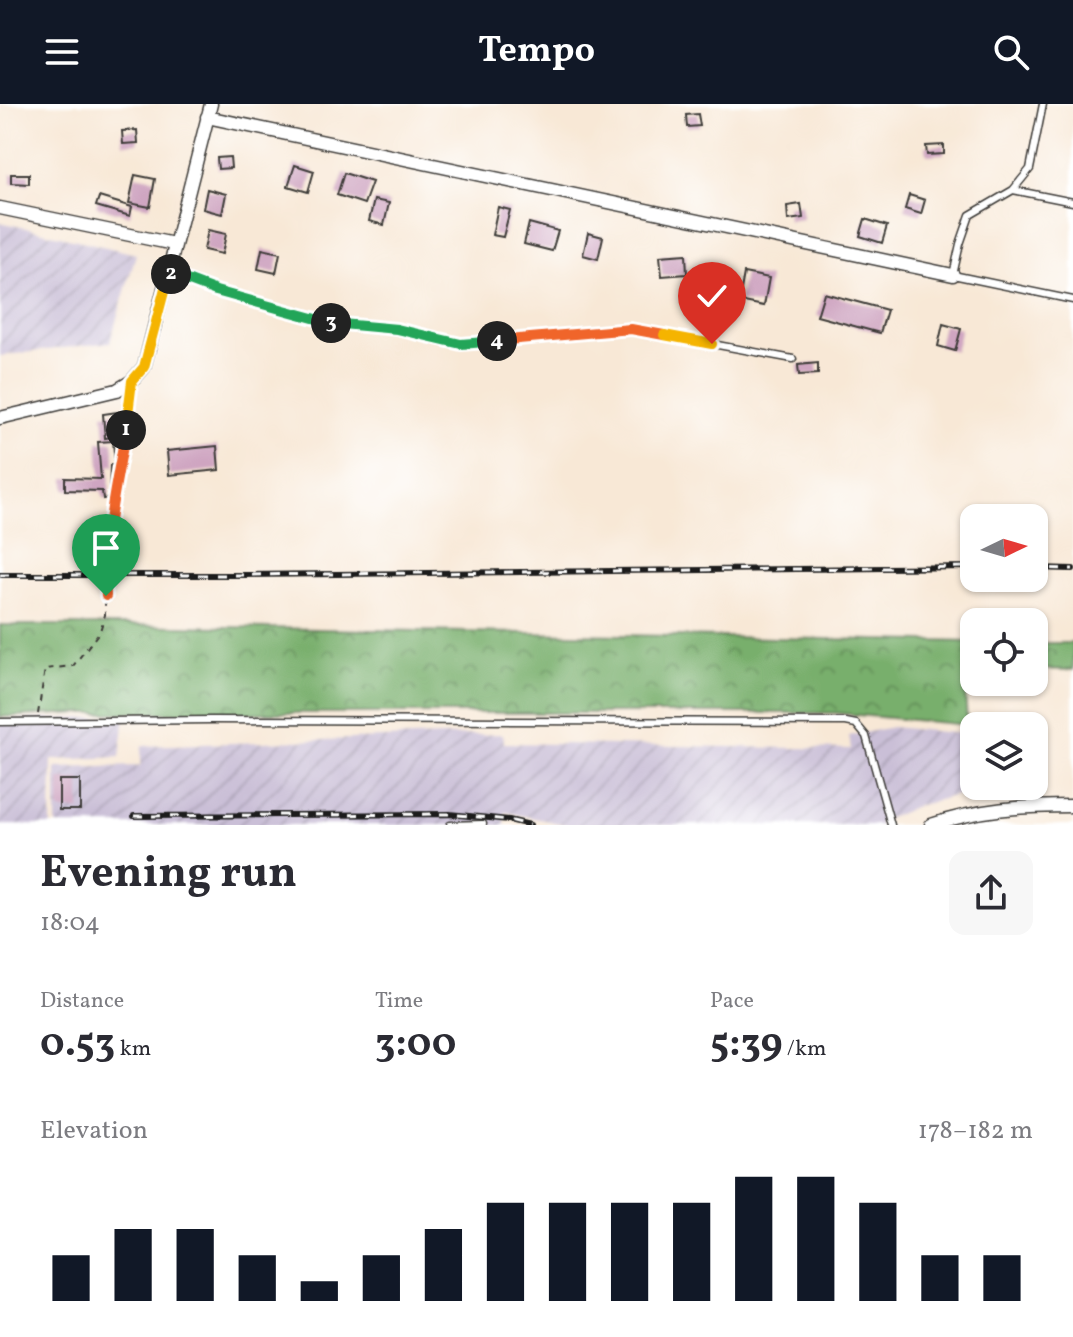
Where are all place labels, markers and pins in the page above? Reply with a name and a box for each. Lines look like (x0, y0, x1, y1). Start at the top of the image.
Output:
pin: 2 (151, 254, 191, 294)
pin (678, 262, 746, 344)
pin: 3 (311, 303, 351, 343)
pin: 4 (477, 321, 517, 361)
pin: 1 (106, 410, 146, 450)
pin (72, 514, 140, 596)

